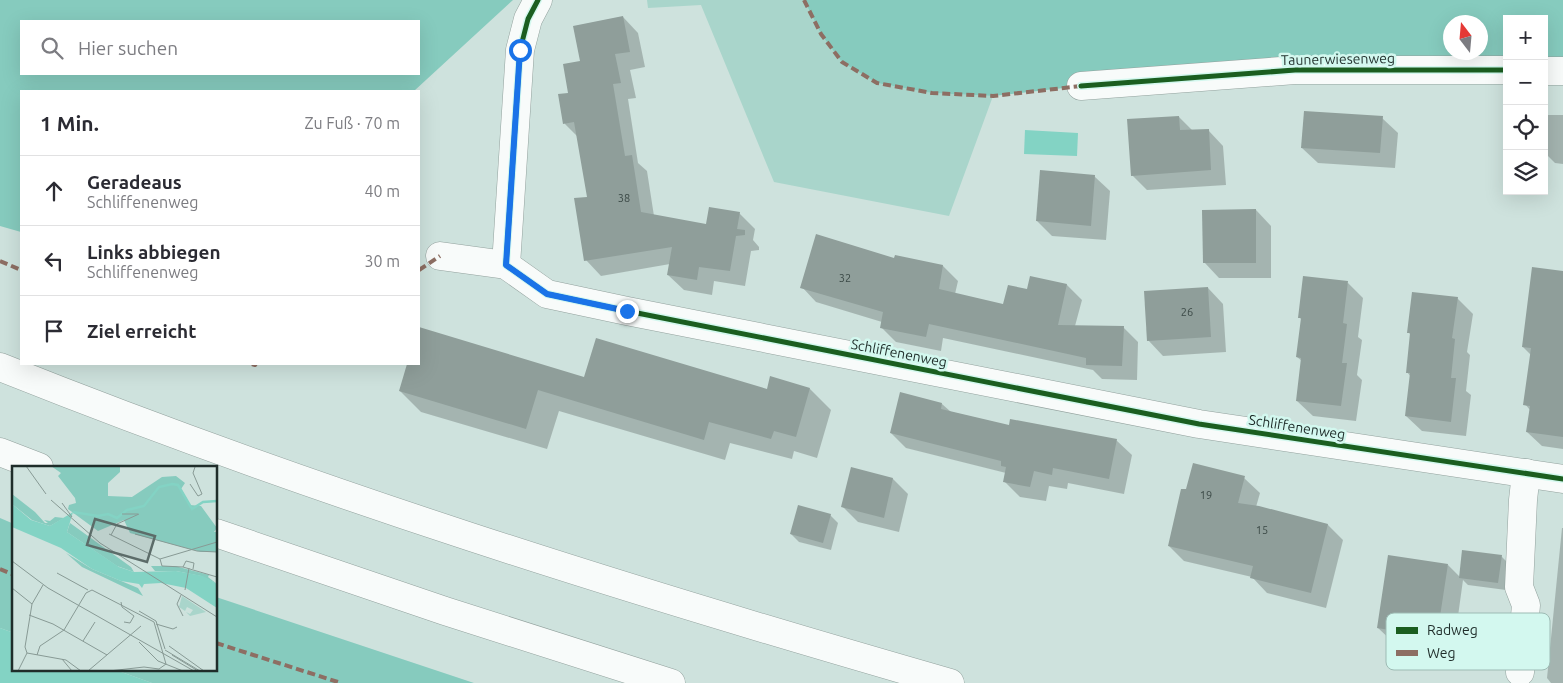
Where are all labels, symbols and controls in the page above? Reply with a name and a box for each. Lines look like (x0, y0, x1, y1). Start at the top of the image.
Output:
north arrow (1443, 15, 1488, 60)
map controls (1503, 15, 1548, 195)
button: + (1503, 15, 1548, 60)
search box (20, 20, 420, 75)
icon: search (38, 34, 66, 62)
text: Hier suchen (78, 37, 178, 59)
route start (509, 39, 532, 62)
street label: Taunerwiesenweg (1281, 50, 1395, 68)
button: − (1503, 60, 1548, 105)
button: locate (1503, 105, 1548, 150)
text: 1 Min. (40, 111, 99, 135)
text: Zu Fuß · 70 m (305, 114, 400, 132)
button: layers (1503, 150, 1548, 195)
text: Geradeaus (87, 171, 182, 193)
icon: ahead (40, 177, 68, 205)
text: 40 m (364, 182, 400, 200)
house number: 38 (618, 192, 630, 204)
text: Schliffenenweg (87, 193, 199, 211)
text: Links abbiegen (87, 241, 221, 263)
icon: left (40, 247, 68, 275)
text: 30 m (364, 252, 400, 270)
text: Schliffenenweg (87, 263, 199, 281)
house number: 32 (839, 272, 851, 284)
route end (616, 300, 639, 323)
house number: 26 (1181, 306, 1193, 318)
icon: arrive (40, 317, 68, 345)
text: Ziel erreicht (87, 320, 196, 342)
street label: Schliffenenweg (850, 336, 948, 370)
street label: Schliffenenweg (1248, 411, 1346, 443)
inset map (12, 466, 218, 670)
house number: 19 (1200, 489, 1212, 501)
house number: 15 (1256, 524, 1268, 536)
legend (1386, 613, 1550, 670)
text: Radweg (1427, 622, 1478, 638)
text: Weg (1427, 645, 1456, 661)

